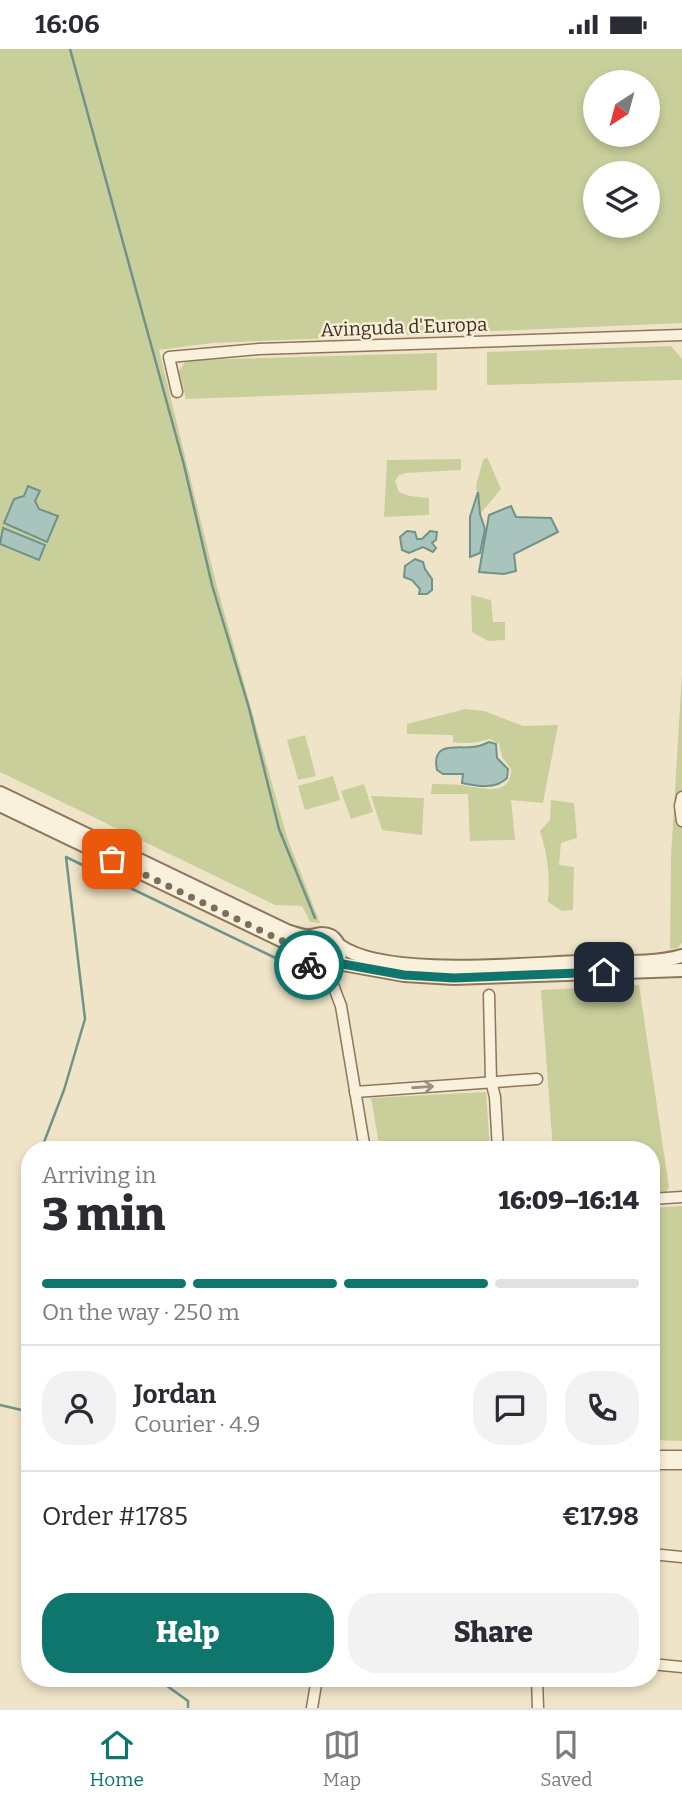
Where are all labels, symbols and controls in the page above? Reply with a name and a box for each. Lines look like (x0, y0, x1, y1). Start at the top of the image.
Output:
text: 16:06 (35, 9, 100, 40)
north arrow (583, 70, 660, 147)
map controls (583, 70, 660, 238)
button: layers (583, 161, 660, 238)
street label: Avinguda d'Europa (320, 313, 488, 341)
pin (82, 829, 142, 889)
icon: bag (93, 840, 131, 878)
courier (274, 930, 344, 1000)
pin (574, 942, 634, 1002)
icon: bike (290, 946, 328, 984)
icon: home (585, 953, 623, 991)
one-way arrow (411, 1080, 434, 1093)
text: Arriving in (42, 1161, 156, 1189)
text: 16:09–16:14 (499, 1185, 639, 1216)
text: 3 min (42, 1187, 165, 1242)
text: On the way · 250 m (42, 1298, 240, 1326)
button: person (42, 1371, 116, 1445)
button: chat (473, 1371, 547, 1445)
button: phone (565, 1371, 639, 1445)
text: Jordan (134, 1379, 216, 1410)
text: Courier · 4.9 (134, 1410, 261, 1438)
text: Order #1785 (42, 1501, 188, 1532)
text: €17.98 (562, 1501, 639, 1532)
button: Help (42, 1593, 334, 1673)
button: Share (348, 1593, 639, 1673)
tab: Home (90, 1726, 144, 1791)
tab: Map (323, 1726, 361, 1791)
tab: Saved (540, 1726, 592, 1791)

